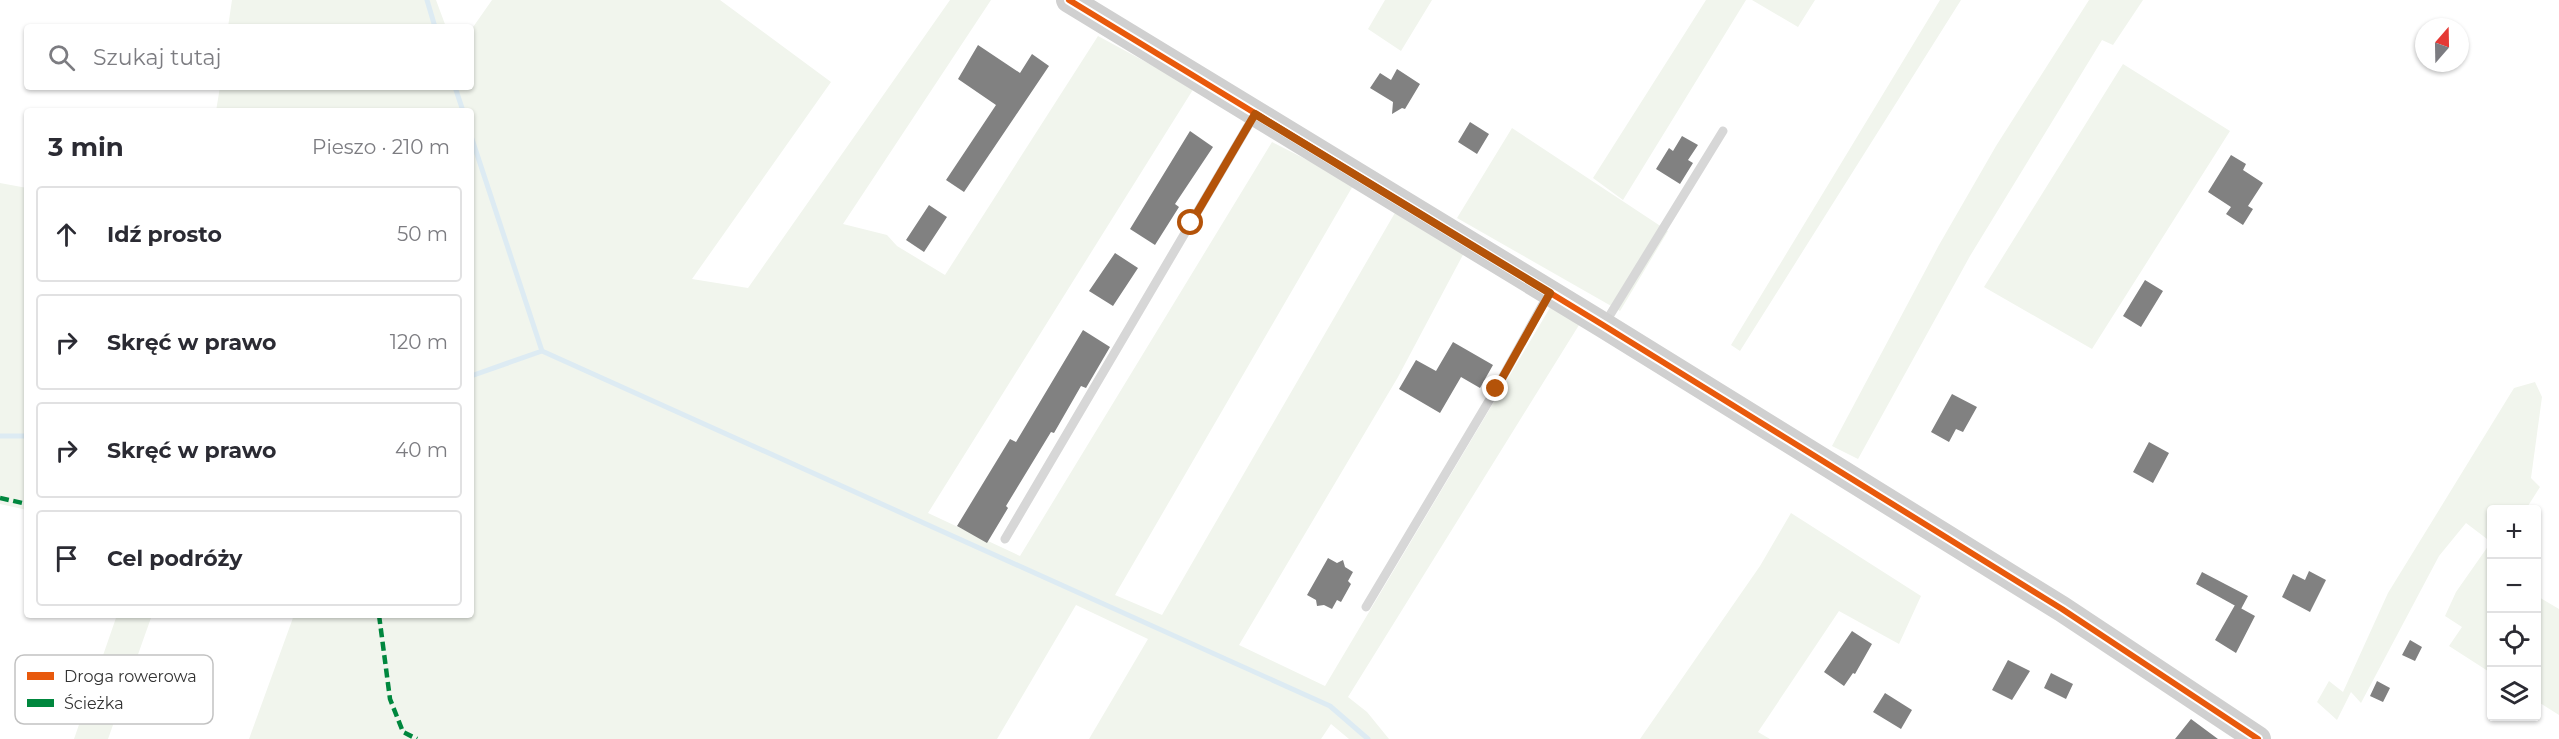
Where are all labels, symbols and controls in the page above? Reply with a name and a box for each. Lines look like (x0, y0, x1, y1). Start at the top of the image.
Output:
north arrow (2415, 18, 2469, 72)
search box (24, 24, 474, 90)
icon: search (45, 41, 78, 74)
text: Szukaj tutaj (93, 44, 221, 71)
text: 3 min (48, 131, 124, 163)
text: Pieszo · 210 m (312, 135, 450, 159)
route start (1177, 209, 1203, 235)
icon: ahead (50, 218, 83, 251)
text: Idź prosto (107, 221, 222, 248)
text: 50 m (397, 222, 448, 246)
icon: right (50, 326, 83, 359)
text: Skręć w prawo (107, 329, 276, 356)
text: 120 m (390, 330, 448, 354)
route end (1482, 375, 1508, 401)
icon: right (50, 434, 83, 467)
text: Skręć w prawo (107, 437, 276, 464)
text: 40 m (395, 438, 448, 462)
map controls (2487, 505, 2541, 721)
button: + (2487, 505, 2541, 559)
icon: arrive (50, 542, 83, 575)
text: Cel podróży (107, 545, 243, 572)
button: − (2487, 559, 2541, 613)
button: locate (2487, 613, 2541, 667)
legend (15, 655, 213, 724)
text: Droga rowerowa (64, 667, 197, 686)
button: layers (2487, 667, 2541, 721)
text: Ścieżka (64, 694, 124, 713)

